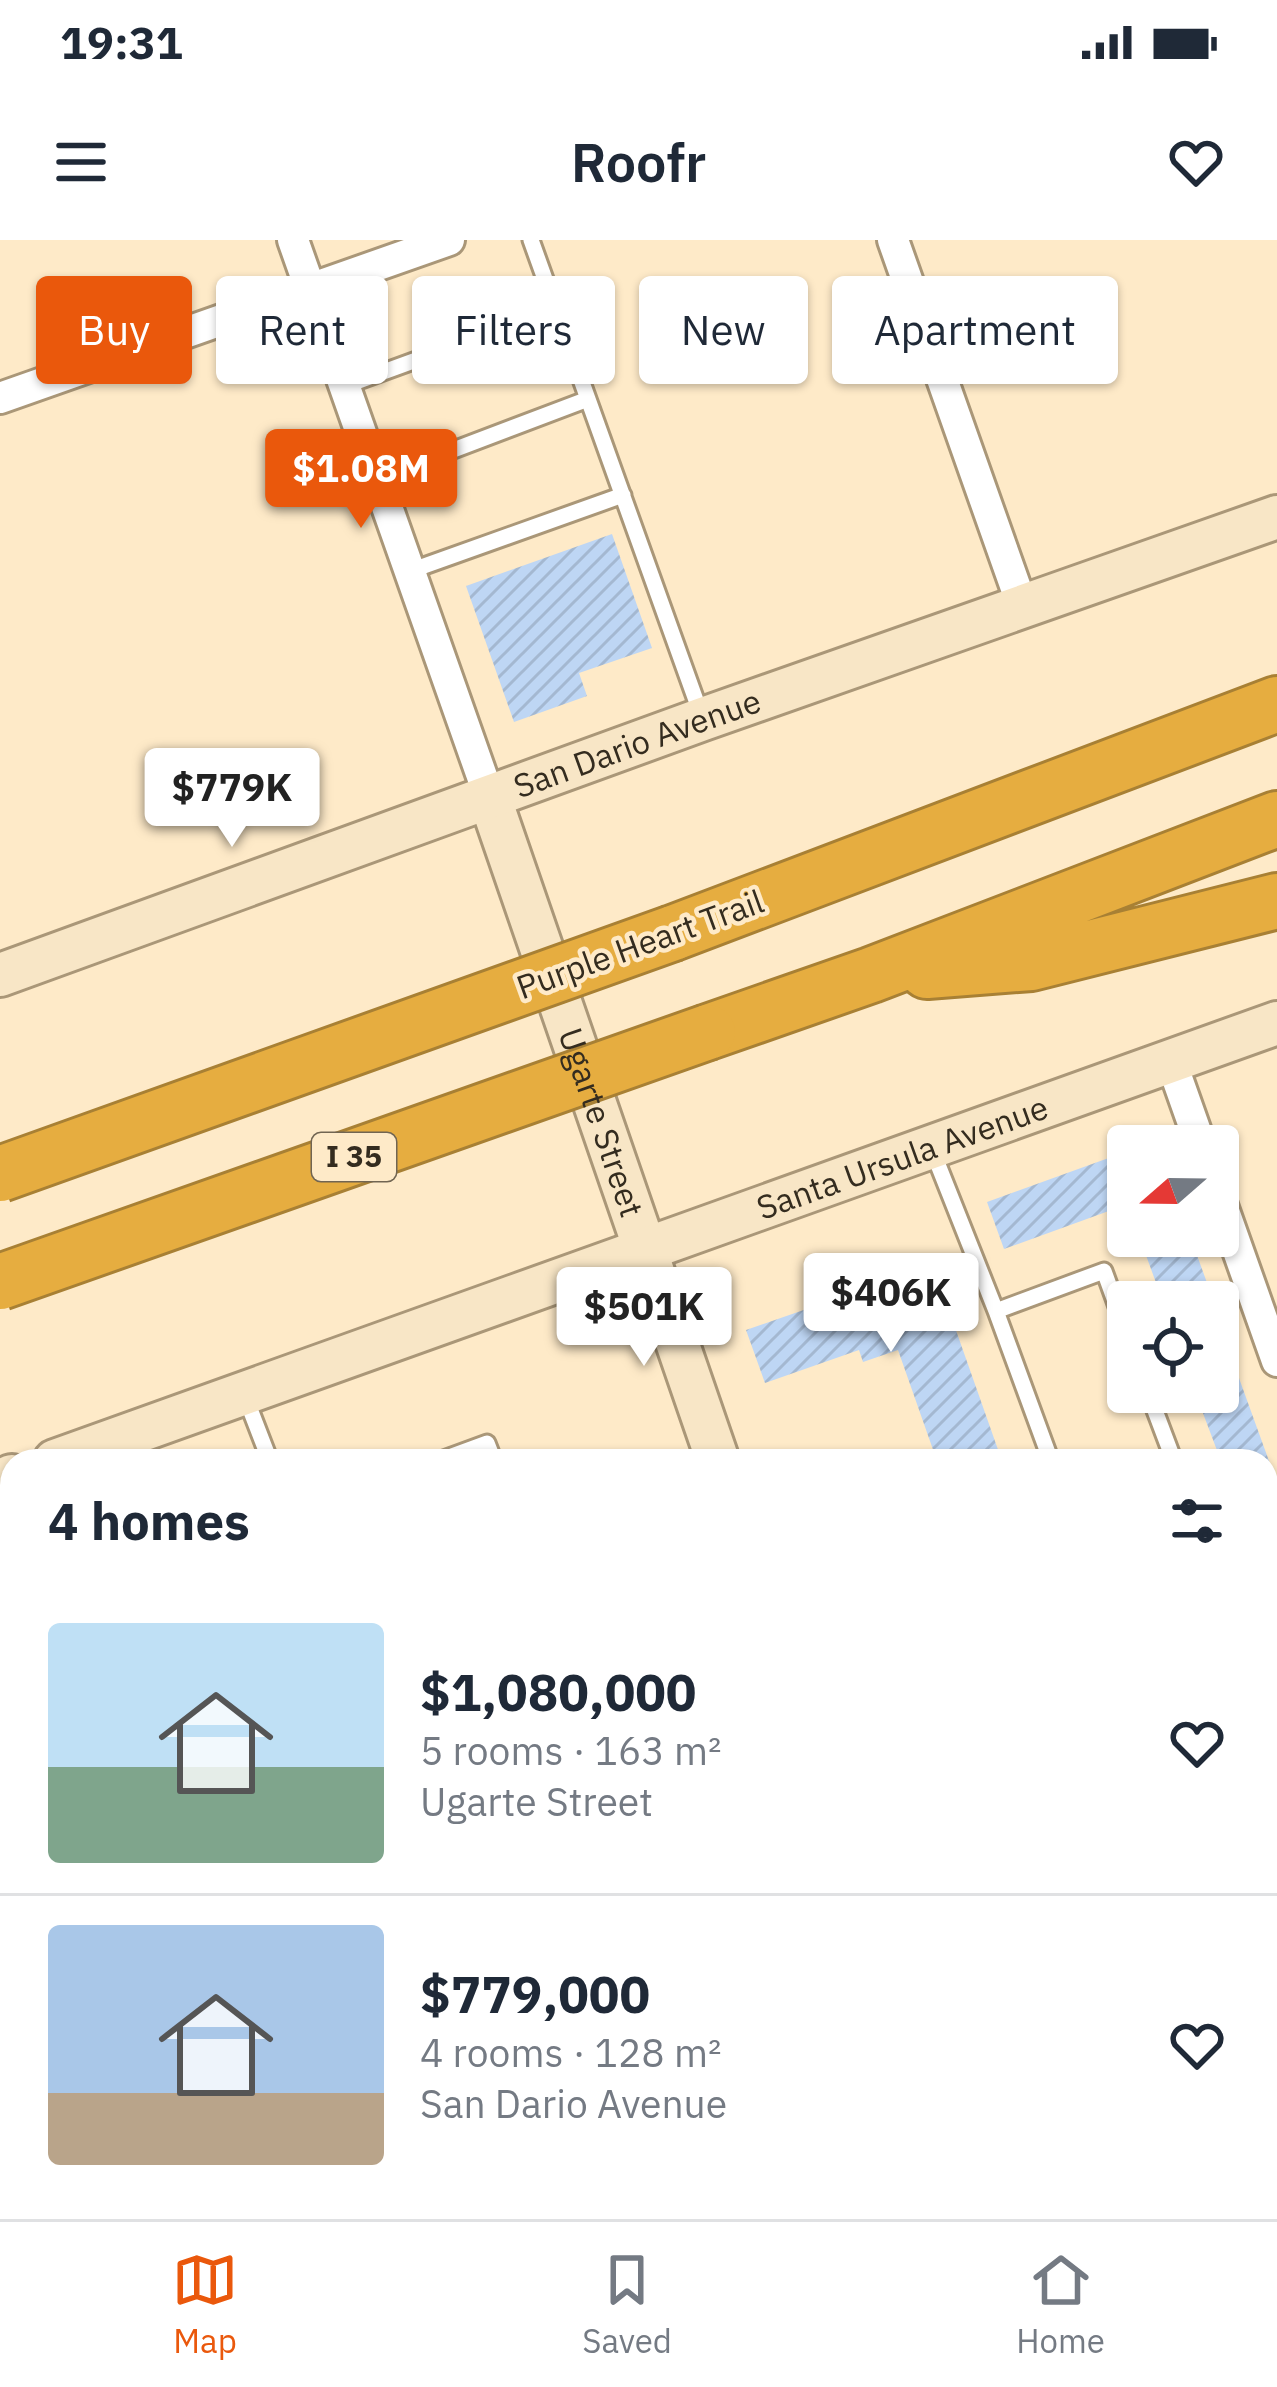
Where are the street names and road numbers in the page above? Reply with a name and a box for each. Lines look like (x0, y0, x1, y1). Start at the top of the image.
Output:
street label: San Dario Avenue (507, 678, 766, 807)
street label: Purple Heart Trail (510, 879, 769, 1008)
street label: Ugarte Street (549, 1022, 654, 1222)
street label: Santa Ursula Avenue (751, 1085, 1054, 1229)
road number: I 35 (312, 1133, 396, 1181)

